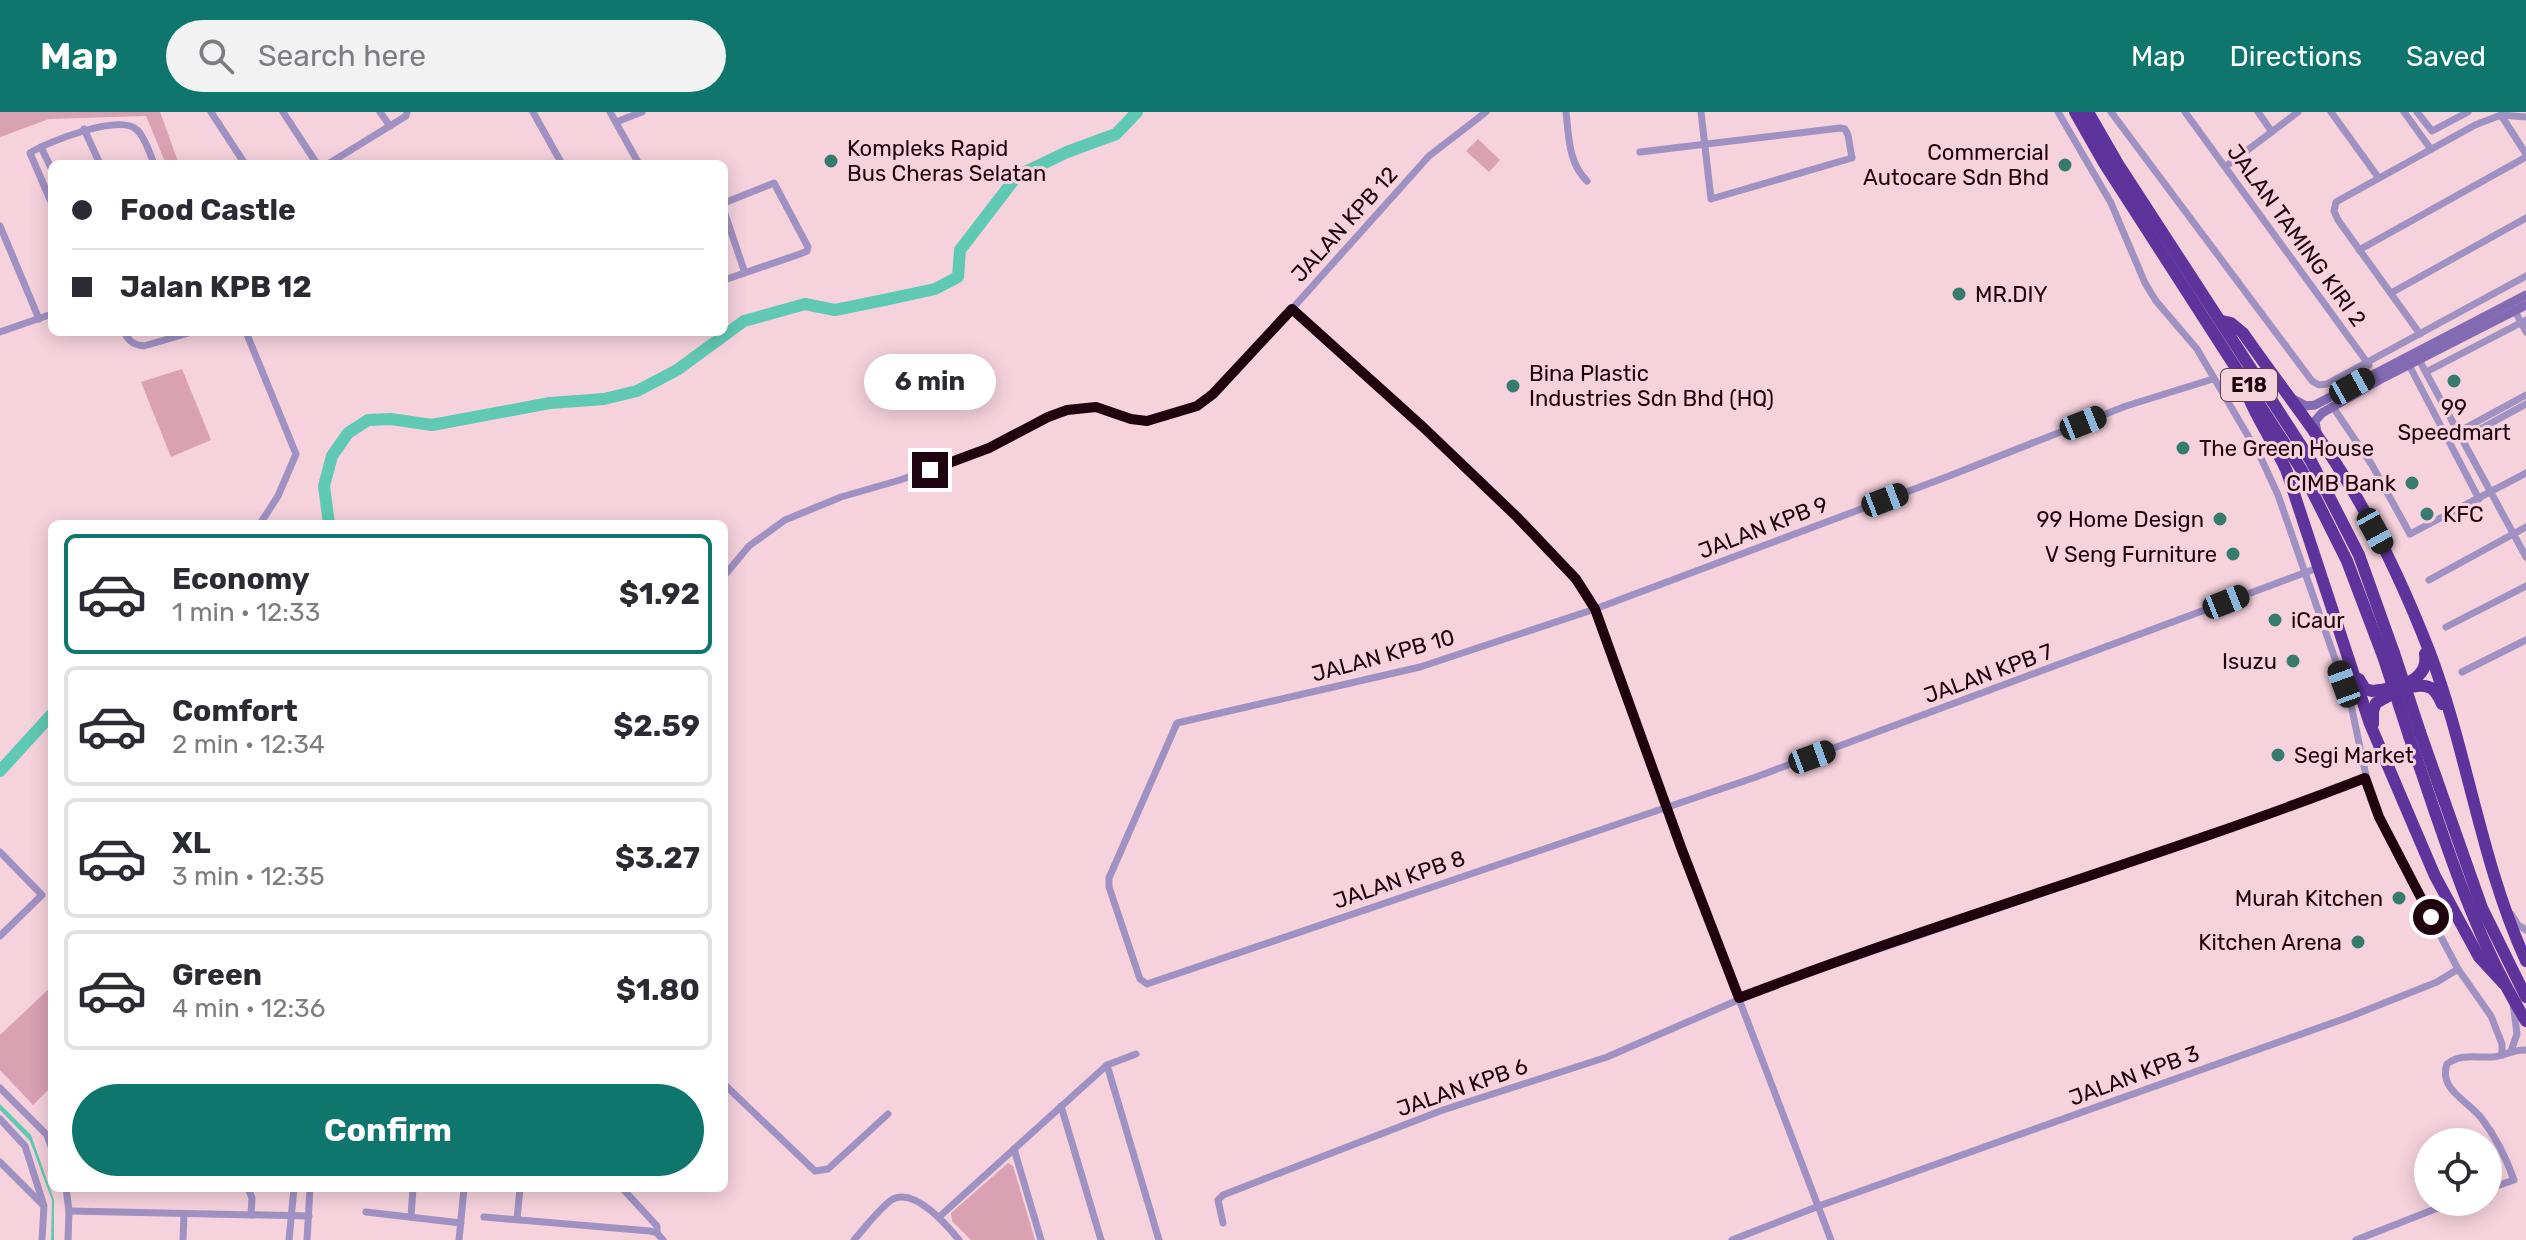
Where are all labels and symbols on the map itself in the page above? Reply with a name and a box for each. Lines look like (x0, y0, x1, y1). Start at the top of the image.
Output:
place label: Kompleks Rapid Bus Cheras Selatan (847, 135, 1046, 187)
place label: Commercial Autocare Sdn Bhd (1863, 139, 2049, 191)
street label: JALAN TAMING KIRI 2 (2221, 139, 2372, 332)
marker: Kompleks Rapid Bus Cheras Selatan (822, 152, 840, 170)
marker: Commercial Autocare Sdn Bhd (2056, 156, 2074, 174)
street label: JALAN KPB 12 (1286, 161, 1403, 288)
place label: MR.DIY (1975, 281, 2048, 308)
marker: MR.DIY (1950, 285, 1968, 303)
callout: 6 min (864, 354, 996, 410)
place label: Bina Plastic Industries Sdn Bhd (HQ) (1529, 360, 1774, 412)
car (2325, 364, 2379, 408)
road number: E18 (2221, 369, 2277, 401)
marker: 99 Speedmart (2445, 372, 2463, 390)
marker: Bina Plastic Industries Sdn Bhd (HQ) (1504, 377, 1522, 395)
place label: 99 Speedmart (2397, 394, 2511, 446)
car (2056, 403, 2110, 443)
place label: The Green House (2199, 435, 2374, 462)
marker: The Green House (2174, 439, 2192, 457)
route end (912, 452, 948, 488)
place label: CIMB Bank (2286, 470, 2397, 497)
marker: CIMB Bank (2403, 474, 2421, 492)
car (1858, 480, 1912, 520)
street label: JALAN KPB 9 (1695, 490, 1832, 565)
place label: KFC (2443, 501, 2484, 528)
car (2353, 504, 2397, 558)
marker: KFC (2418, 505, 2436, 523)
place label: 99 Home Design (2036, 506, 2204, 533)
marker: 99 Home Design (2211, 510, 2229, 528)
place label: V Seng Furniture (2045, 541, 2217, 568)
marker: V Seng Furniture (2224, 545, 2242, 563)
car (2199, 582, 2253, 622)
place label: iCaur (2291, 607, 2345, 634)
marker: iCaur (2266, 611, 2284, 629)
street label: JALAN KPB 10 (1309, 623, 1458, 688)
street label: JALAN KPB 7 (1920, 638, 2056, 709)
place label: Isuzu (2222, 648, 2277, 675)
marker: Isuzu (2284, 652, 2302, 670)
car (2325, 657, 2363, 711)
car (1785, 738, 1839, 776)
place label: Segi Market (2294, 742, 2414, 769)
marker: Segi Market (2269, 746, 2287, 764)
street label: JALAN KPB 8 (1330, 844, 1469, 915)
place label: Murah Kitchen (2235, 885, 2383, 912)
marker: Murah Kitchen (2390, 889, 2408, 907)
route start (2413, 899, 2449, 935)
place label: Kitchen Arena (2198, 929, 2342, 956)
marker: Kitchen Arena (2349, 933, 2367, 951)
street label: JALAN KPB 3 (2065, 1039, 2203, 1112)
street label: JALAN KPB 6 (1393, 1052, 1531, 1123)

